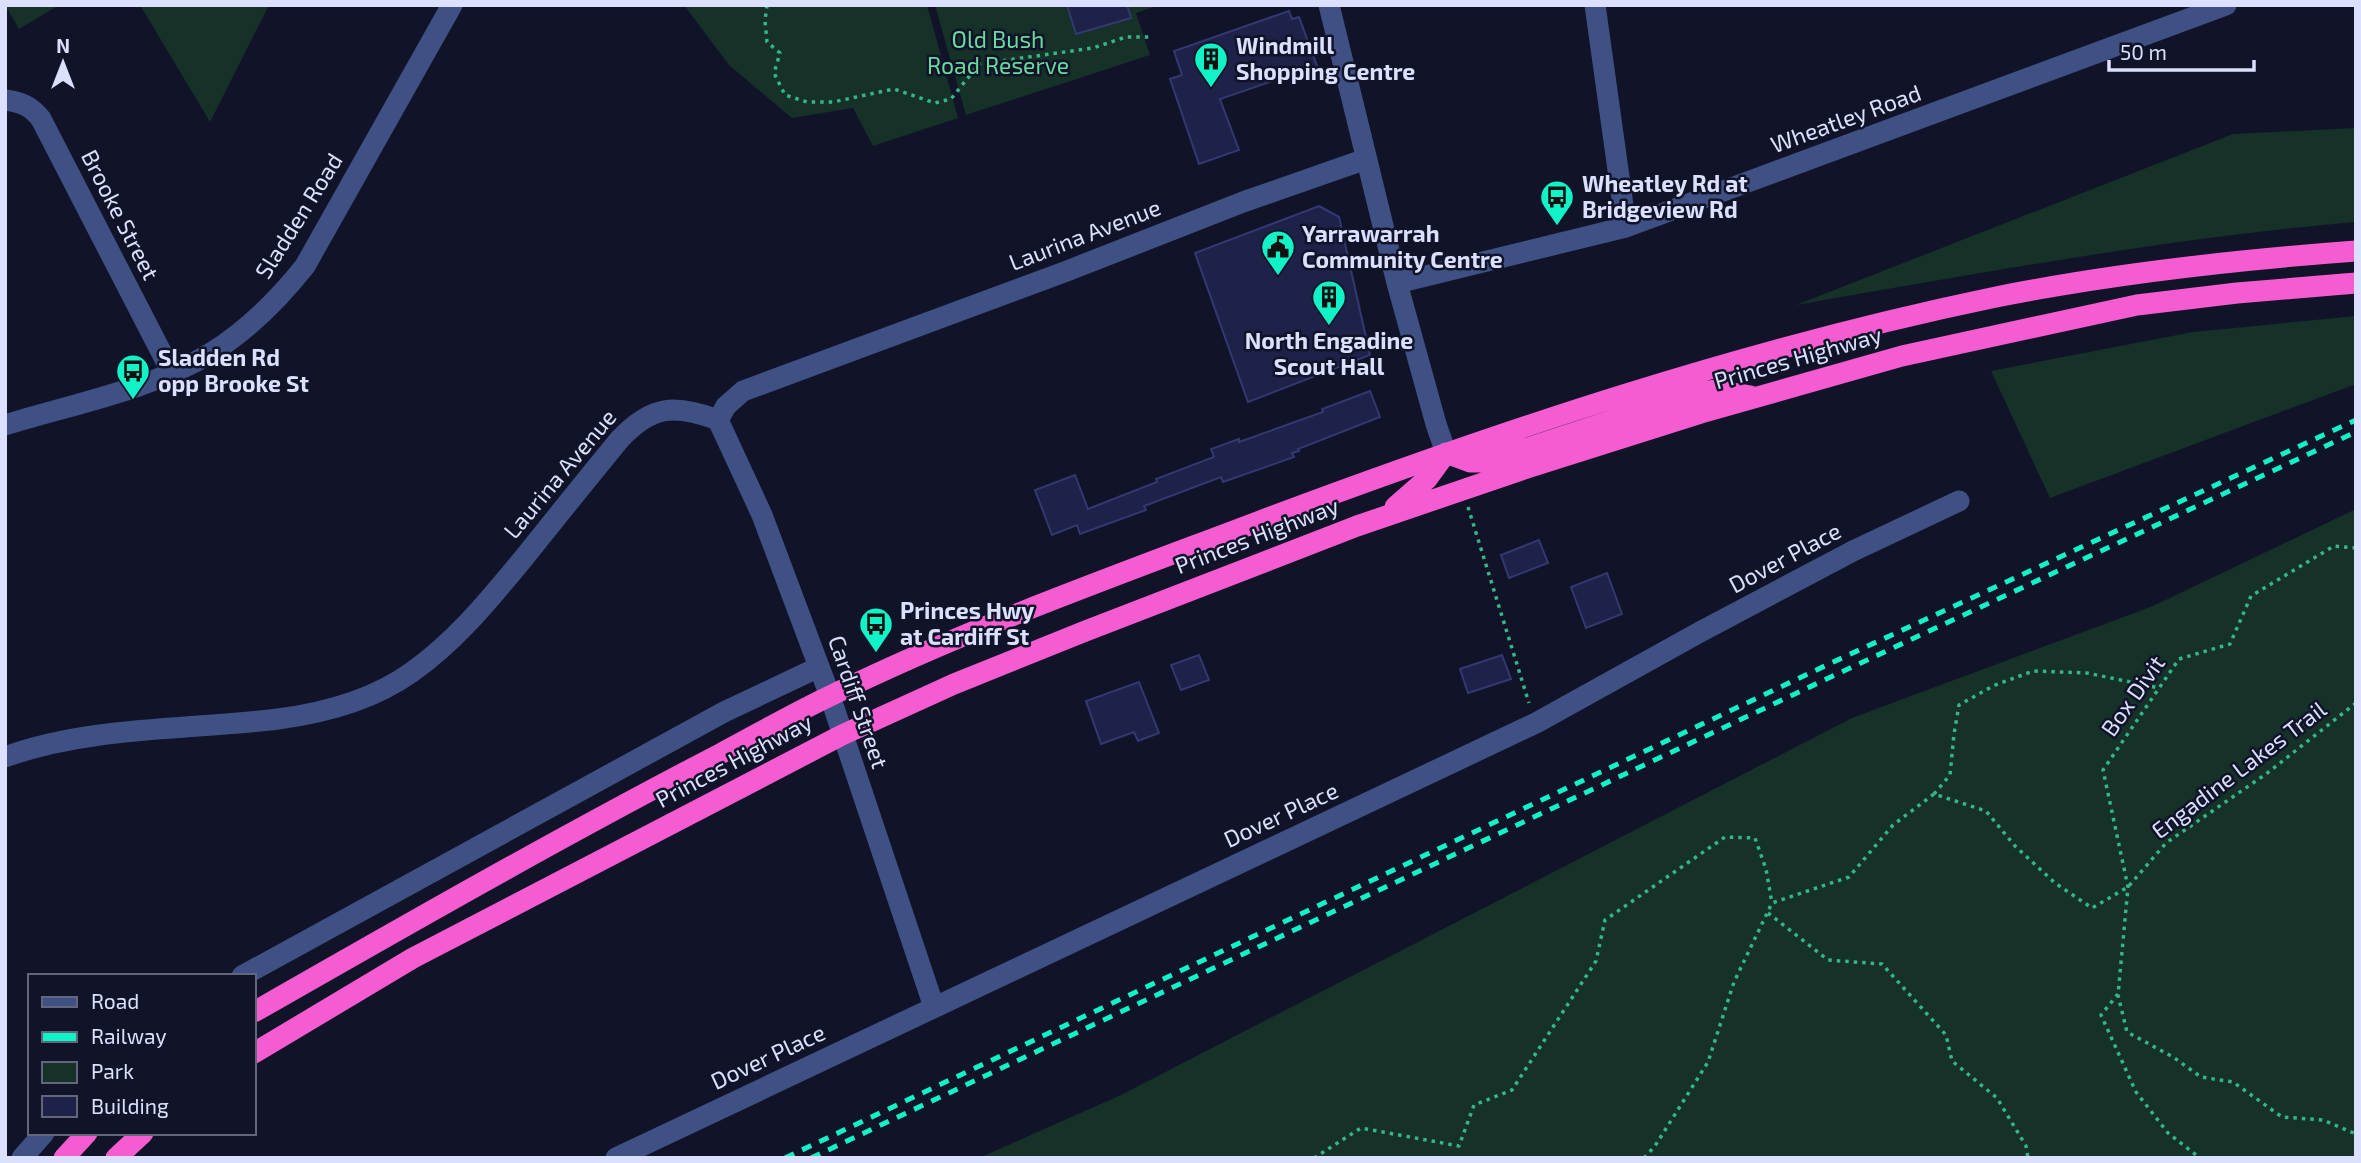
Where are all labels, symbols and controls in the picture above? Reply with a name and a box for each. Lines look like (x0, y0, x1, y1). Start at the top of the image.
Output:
park label: Old Bush Road Reserve (927, 25, 1069, 79)
north arrow (28, 28, 98, 98)
scale bar (2109, 28, 2254, 72)
place label: Windmill Shopping Centre (1236, 31, 1415, 85)
text: N (56, 34, 70, 57)
text: 50 m (2120, 39, 2167, 64)
building icon: Windmill Shopping Centre (1192, 40, 1230, 89)
street label: Wheatley Road (1767, 78, 1925, 158)
street label: Brooke Street (76, 145, 166, 284)
street label: Sladden Road (249, 148, 348, 283)
place label: Wheatley Rd at Bridgeview Rd (1582, 169, 1748, 223)
bus stop icon: Wheatley Rd at Bridgeview Rd (1538, 178, 1576, 227)
street label: Laurina Avenue (1005, 192, 1164, 276)
place label: Yarrawarrah Community Centre (1302, 219, 1503, 273)
public building icon: Yarrawarrah Community Centre (1259, 228, 1297, 277)
building icon: North Engadine Scout Hall (1310, 278, 1348, 327)
street label: Princes Highway (1711, 320, 1885, 394)
place label: North Engadine Scout Hall (1245, 326, 1413, 380)
place label: Sladden Rd opp Brooke St (158, 343, 309, 397)
bus stop icon: Sladden Rd opp Brooke St (114, 352, 152, 401)
street label: Laurina Avenue (497, 403, 621, 544)
street label: Princes Highway (1171, 491, 1342, 579)
street label: Dover Place (1724, 516, 1845, 598)
place label: Princes Hwy at Cardiff St (900, 596, 1034, 650)
bus stop icon: Princes Hwy at Cardiff St (857, 605, 895, 654)
street label: Cardiff Street (823, 631, 895, 772)
street label: Box Divit (2094, 650, 2170, 741)
street label: Engadine Lakes Trail (2146, 694, 2331, 844)
street label: Princes Highway (651, 707, 816, 813)
street label: Dover Place (1219, 775, 1342, 853)
legend (28, 974, 256, 1135)
text: Road (91, 988, 139, 1013)
street label: Dover Place (706, 1017, 829, 1095)
text: Railway (91, 1023, 167, 1048)
text: Park (91, 1058, 134, 1083)
text: Building (91, 1093, 169, 1118)

